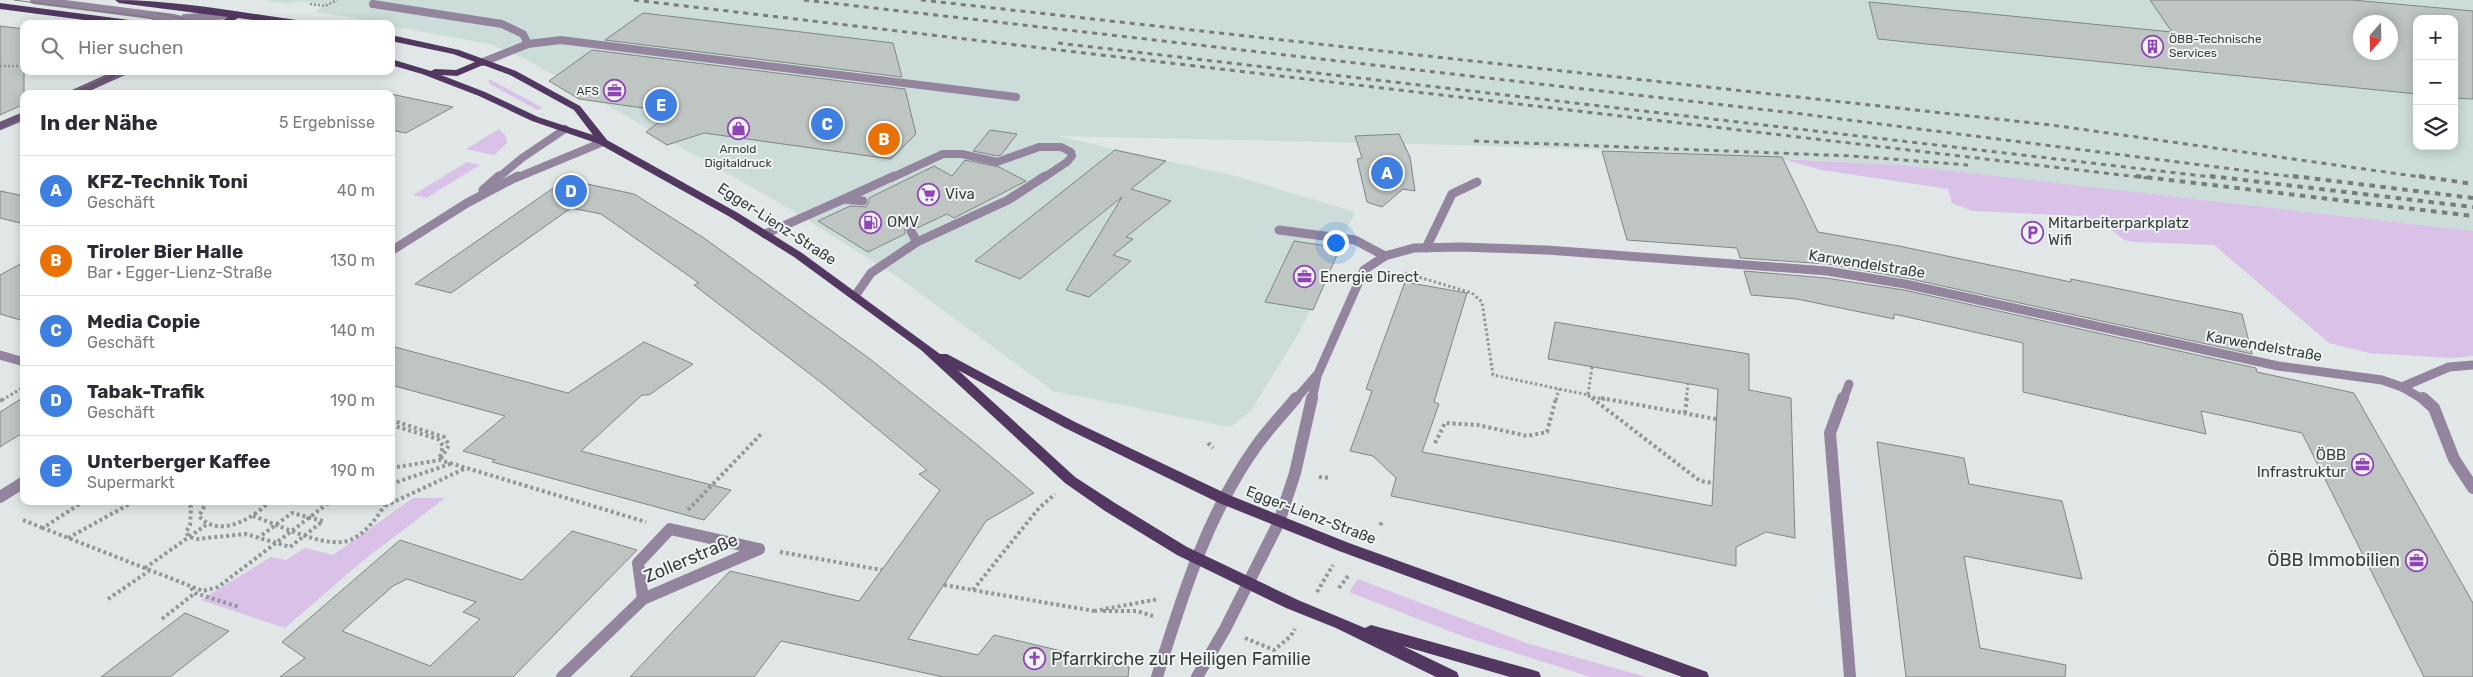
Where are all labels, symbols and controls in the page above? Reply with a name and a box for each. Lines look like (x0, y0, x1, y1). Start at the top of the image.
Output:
north arrow (2353, 15, 2398, 60)
map controls (2413, 15, 2458, 150)
button: + (2413, 15, 2458, 60)
search box (20, 20, 395, 75)
place label: ÖBB-Technische Services (2169, 32, 2262, 60)
icon: search (38, 34, 66, 62)
building icon: ÖBB-Technische Services (2141, 34, 2165, 58)
text: Hier suchen (78, 36, 184, 59)
button: − (2413, 60, 2458, 105)
office icon: AFS (603, 79, 627, 103)
place label: AFS (577, 84, 599, 98)
pin: E (645, 86, 677, 124)
pin: C (811, 105, 843, 143)
button: layers (2413, 105, 2458, 150)
text: In der Nähe (40, 110, 158, 135)
text: 5 Ergebnisse (279, 113, 375, 132)
shop icon: Arnold Digitaldruck (726, 116, 750, 140)
pin: B (868, 120, 900, 158)
place label: Arnold Digitaldruck (704, 142, 772, 170)
pin: A (1371, 154, 1403, 192)
text: KFZ-Technik Toni (87, 170, 248, 193)
pin: D (555, 172, 587, 210)
street label: Egger-Lienz-Straße (714, 179, 840, 269)
text: A (50, 181, 62, 200)
text: 40 m (337, 181, 375, 200)
supermarket icon: Viva (917, 182, 941, 206)
place label: Viva (945, 185, 975, 203)
text: Geschäft (87, 193, 155, 212)
fuel station icon: OMV (859, 210, 883, 234)
place label: OMV (887, 213, 919, 231)
place label: Mitarbeiterparkplatz Wifi (2048, 214, 2190, 249)
parking icon: Mitarbeiterparkplatz Wifi (2020, 220, 2044, 244)
your location (1323, 230, 1349, 256)
text: Tiroler Bier Halle (87, 240, 243, 263)
street label: Karwendelstraße (1807, 246, 1927, 282)
text: B (50, 251, 62, 270)
text: 130 m (330, 251, 375, 270)
text: Bar · Egger-Lienz-Straße (87, 263, 272, 282)
office icon: Energie Direct (1292, 265, 1316, 289)
place label: Energie Direct (1320, 268, 1419, 286)
text: Media Copie (87, 310, 200, 333)
text: C (50, 321, 62, 340)
text: 140 m (330, 321, 375, 340)
street label: Karwendelstraße (2204, 327, 2324, 365)
text: Geschäft (87, 333, 155, 352)
text: Tabak-Trafik (87, 380, 205, 403)
text: D (50, 391, 62, 410)
text: 190 m (330, 391, 375, 410)
text: Geschäft (87, 403, 155, 422)
place label: ÖBB Infrastruktur (2257, 446, 2346, 481)
text: Unterberger Kaffee (87, 450, 270, 473)
office icon: ÖBB Infrastruktur (2350, 452, 2374, 476)
text: E (51, 461, 61, 480)
text: 190 m (330, 461, 375, 480)
text: Supermarkt (87, 473, 175, 492)
street label: Egger-Lienz-Straße (1244, 482, 1378, 548)
street label: Zollerstraße (641, 528, 741, 588)
office icon: ÖBB Immobilien (2404, 548, 2428, 572)
place label: ÖBB Immobilien (2267, 549, 2400, 571)
church icon: Pfarrkirche zur Heiligen Familie (1023, 647, 1047, 671)
place label: Pfarrkirche zur Heiligen Familie (1051, 648, 1311, 670)

